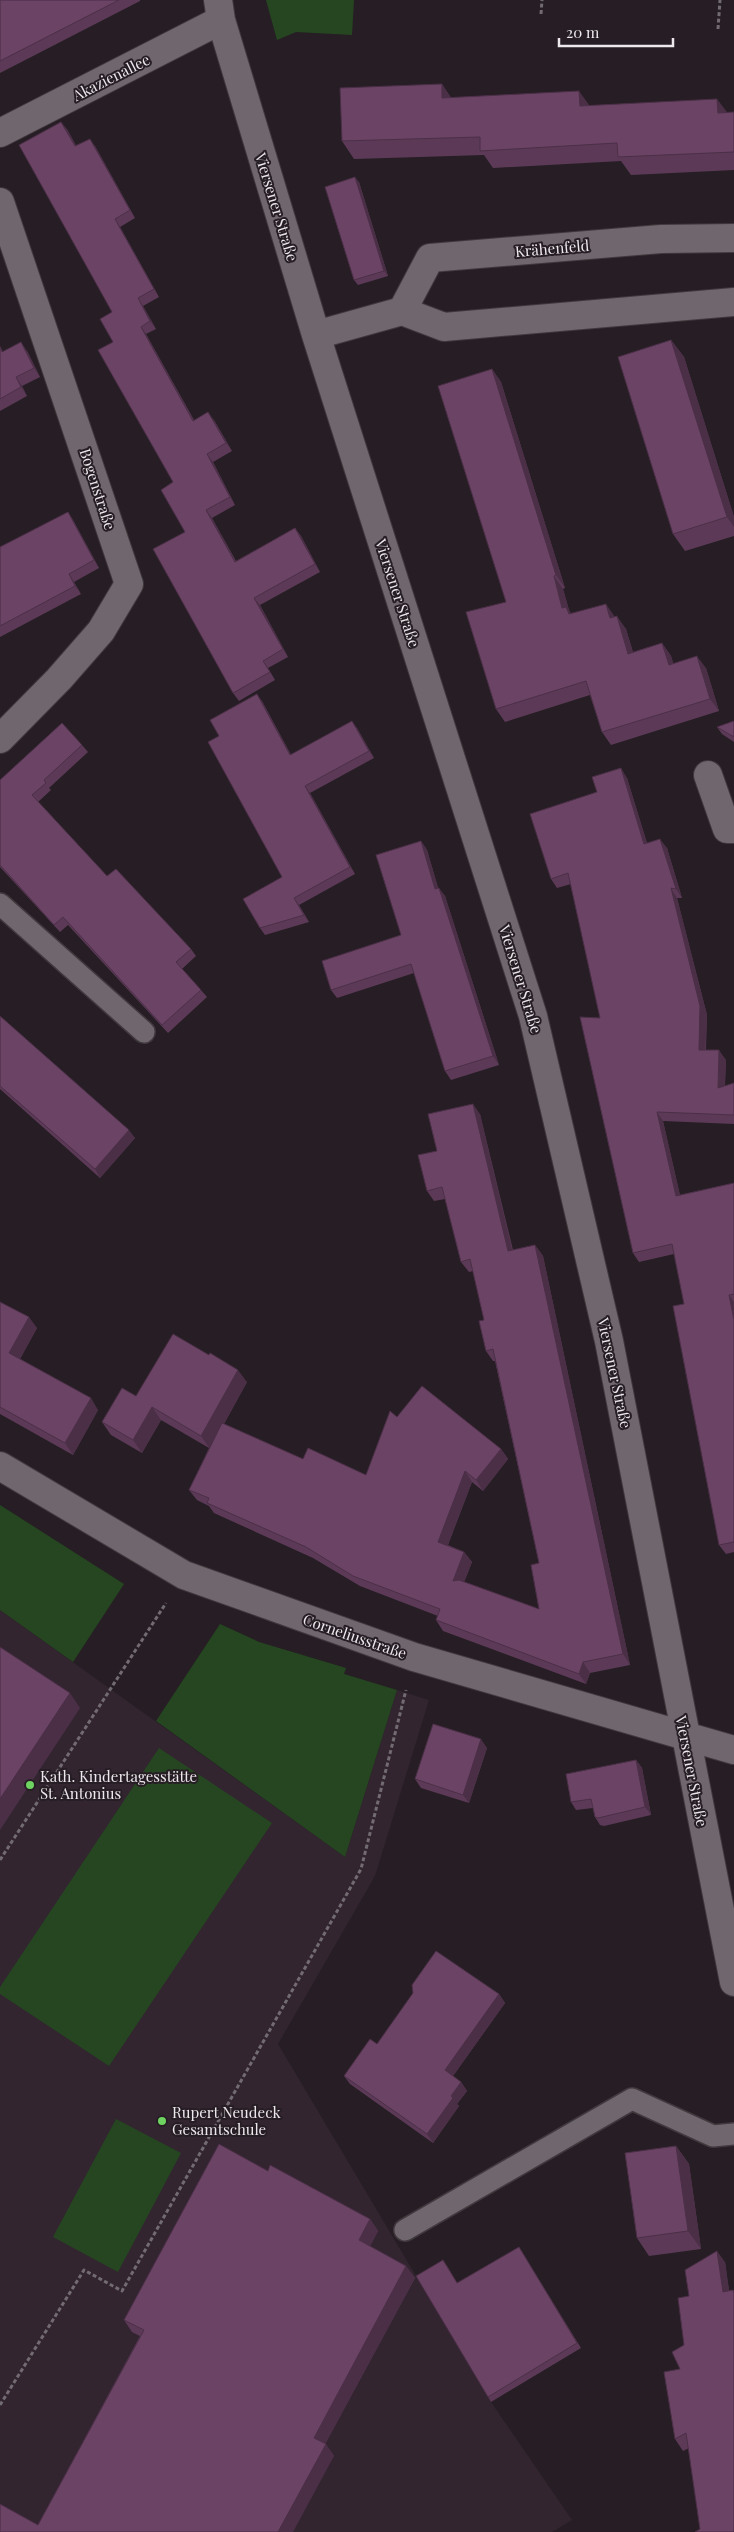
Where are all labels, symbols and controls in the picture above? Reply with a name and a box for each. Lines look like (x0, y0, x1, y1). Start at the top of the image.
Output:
scale bar (559, 15, 673, 47)
text: 20 m (566, 22, 600, 42)
street label: Akazienallee (68, 49, 153, 105)
street label: Viersener Straße (251, 149, 303, 264)
street label: Krähenfeld (514, 235, 590, 261)
street label: Bogenstraße (75, 446, 121, 532)
street label: Viersener Straße (371, 535, 425, 650)
street label: Viersener Straße (495, 921, 547, 1036)
street label: Viersener Straße (593, 1315, 636, 1430)
street label: Corneliusstraße (301, 1609, 409, 1663)
street label: Viersener Straße (671, 1713, 713, 1828)
place label: Kath. Kindertagesstätte St. Antonius (40, 1766, 197, 1803)
marker: Kath. Kindertagesstätte St. Antonius (24, 1779, 36, 1791)
place label: Rupert Neudeck Gesamtschule (172, 2102, 281, 2139)
marker: Rupert Neudeck Gesamtschule (156, 2115, 168, 2127)

